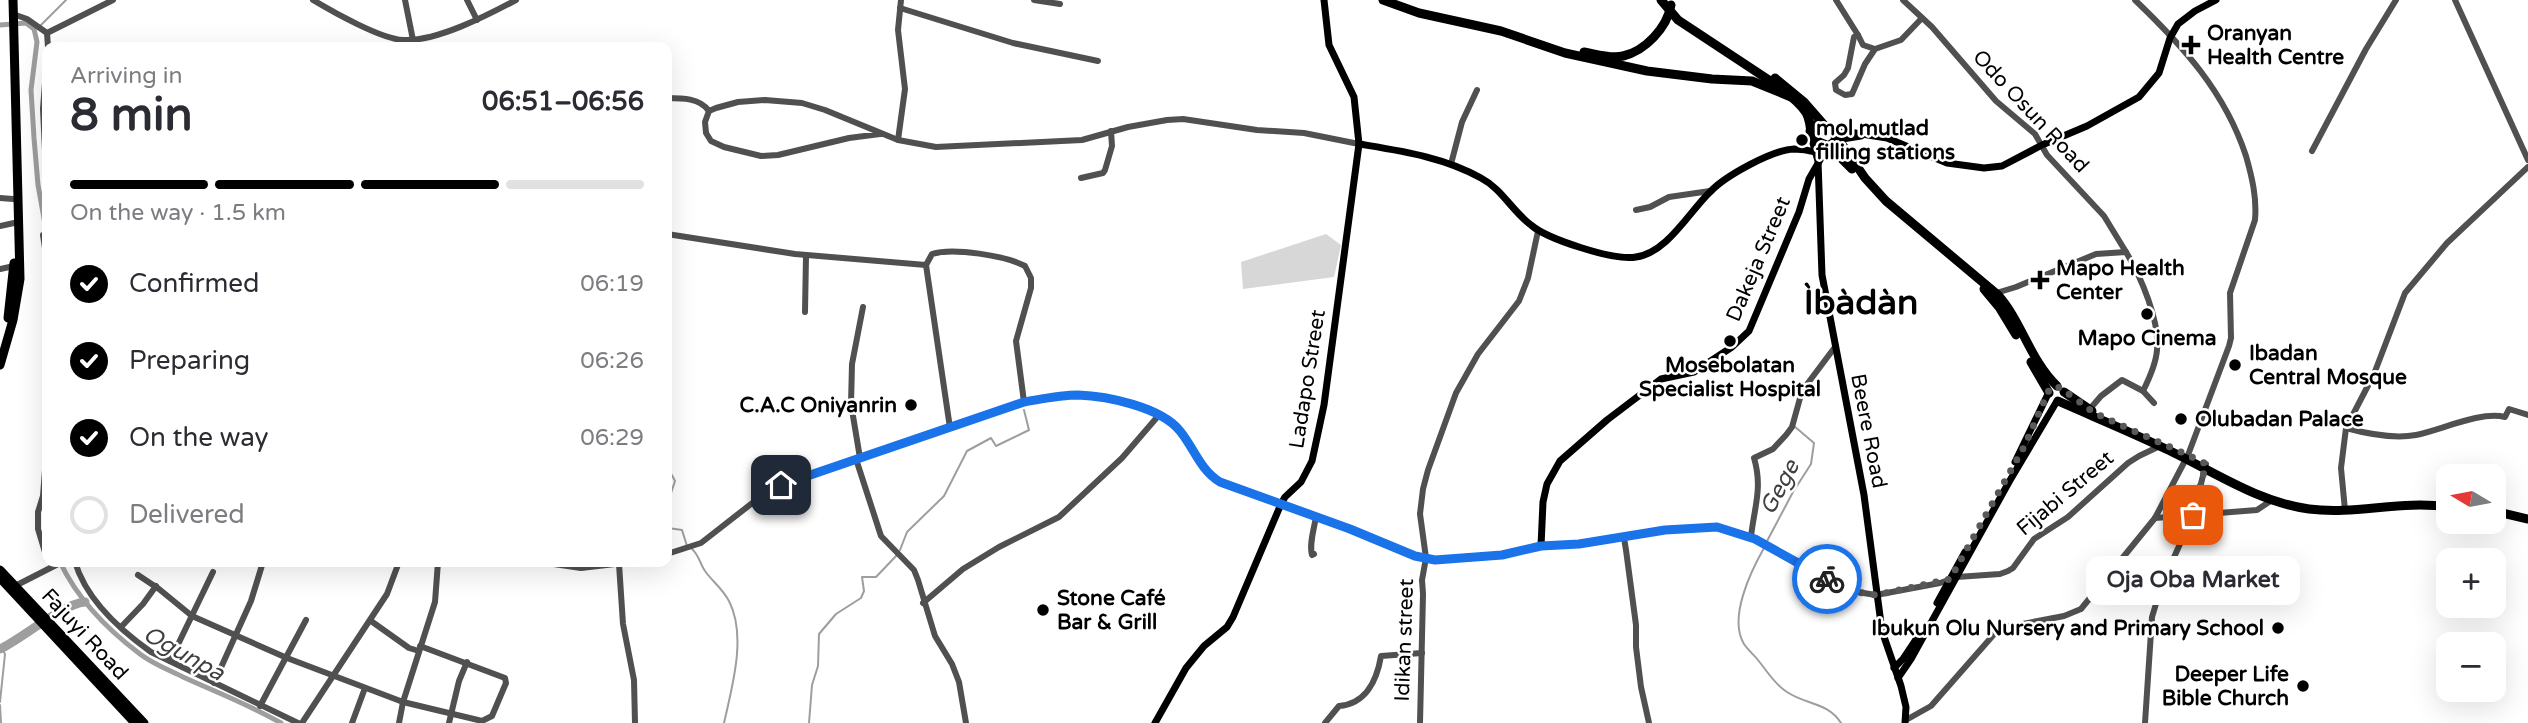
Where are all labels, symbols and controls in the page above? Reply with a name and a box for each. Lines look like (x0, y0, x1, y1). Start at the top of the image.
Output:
place label: Oranyan Health Centre (2207, 21, 2344, 70)
marker: Oranyan Health Centre (2181, 35, 2201, 55)
street label: Odo Osun Road (1967, 45, 2094, 178)
text: Arriving in (70, 62, 183, 90)
text: 06:51–06:56 (482, 86, 644, 117)
text: 8 min (70, 88, 193, 143)
place label: mol mutlad filling stations (1816, 116, 1955, 165)
marker: mol mutlad filling stations (1794, 132, 1810, 148)
street label: Dakeja Street (1721, 193, 1796, 325)
text: On the way · 1.5 km (70, 199, 286, 227)
place label: Mapo Health Center (2056, 256, 2185, 305)
icon: check (70, 265, 108, 303)
text: Confirmed (129, 268, 259, 299)
text: 06:19 (580, 270, 644, 298)
marker: Mapo Health Center (2030, 270, 2050, 290)
district label: Ìbàdàn (1804, 282, 1918, 324)
marker: Mapo Cinema (2139, 306, 2155, 322)
street label: Ladapo Street (1284, 308, 1331, 450)
place label: Mapo Cinema (2077, 326, 2217, 351)
marker: Mosebolatan Specialist Hospital (1722, 333, 1738, 349)
place label: Ibadan Central Mosque (2249, 341, 2407, 390)
icon: check (70, 342, 108, 380)
text: Preparing (129, 345, 250, 376)
text: 06:26 (580, 347, 644, 375)
place label: Mosebolatan Specialist Hospital (1639, 353, 1821, 402)
marker: Ibadan Central Mosque (2227, 357, 2243, 373)
street label: Beere Road (1845, 372, 1892, 490)
place label: C.A.C Oniyanrin (740, 393, 897, 418)
marker: C.A.C Oniyanrin (903, 397, 919, 413)
place label: Olubadan Palace (2195, 407, 2364, 432)
marker: Olubadan Palace (2173, 411, 2189, 427)
icon: check (70, 419, 108, 457)
text: On the way (129, 422, 269, 453)
text: 06:29 (580, 424, 644, 452)
street label: Fijabi Street (2012, 446, 2119, 541)
water label: Gege (1754, 454, 1807, 520)
pin (751, 455, 811, 515)
north arrow (2436, 464, 2506, 534)
map controls (2436, 464, 2506, 702)
icon: home (762, 466, 800, 504)
pin (2163, 485, 2223, 545)
icon: bag (2174, 496, 2212, 534)
text: Delivered (129, 499, 245, 530)
courier (1792, 544, 1862, 614)
button: + (2436, 548, 2506, 618)
callout: Oja Oba Market (2086, 557, 2300, 606)
icon: bike (1808, 560, 1846, 598)
text: Oja Oba Market (2106, 566, 2280, 594)
street label: Idikan street (1390, 578, 1419, 702)
street label: Fajuyi Road (36, 583, 133, 685)
place label: Stone Café Bar & Grill (1057, 586, 1166, 635)
marker: Stone Café Bar & Grill (1035, 602, 1051, 618)
place label: Ibukun Olu Nursery and Primary School (1871, 616, 2264, 641)
water label: Ogunpa (138, 620, 230, 688)
marker: Ibukun Olu Nursery and Primary School (2270, 620, 2286, 636)
button: − (2436, 632, 2506, 702)
place label: Deeper Life Bible Church (2162, 662, 2289, 711)
marker: Deeper Life Bible Church (2295, 678, 2311, 694)

